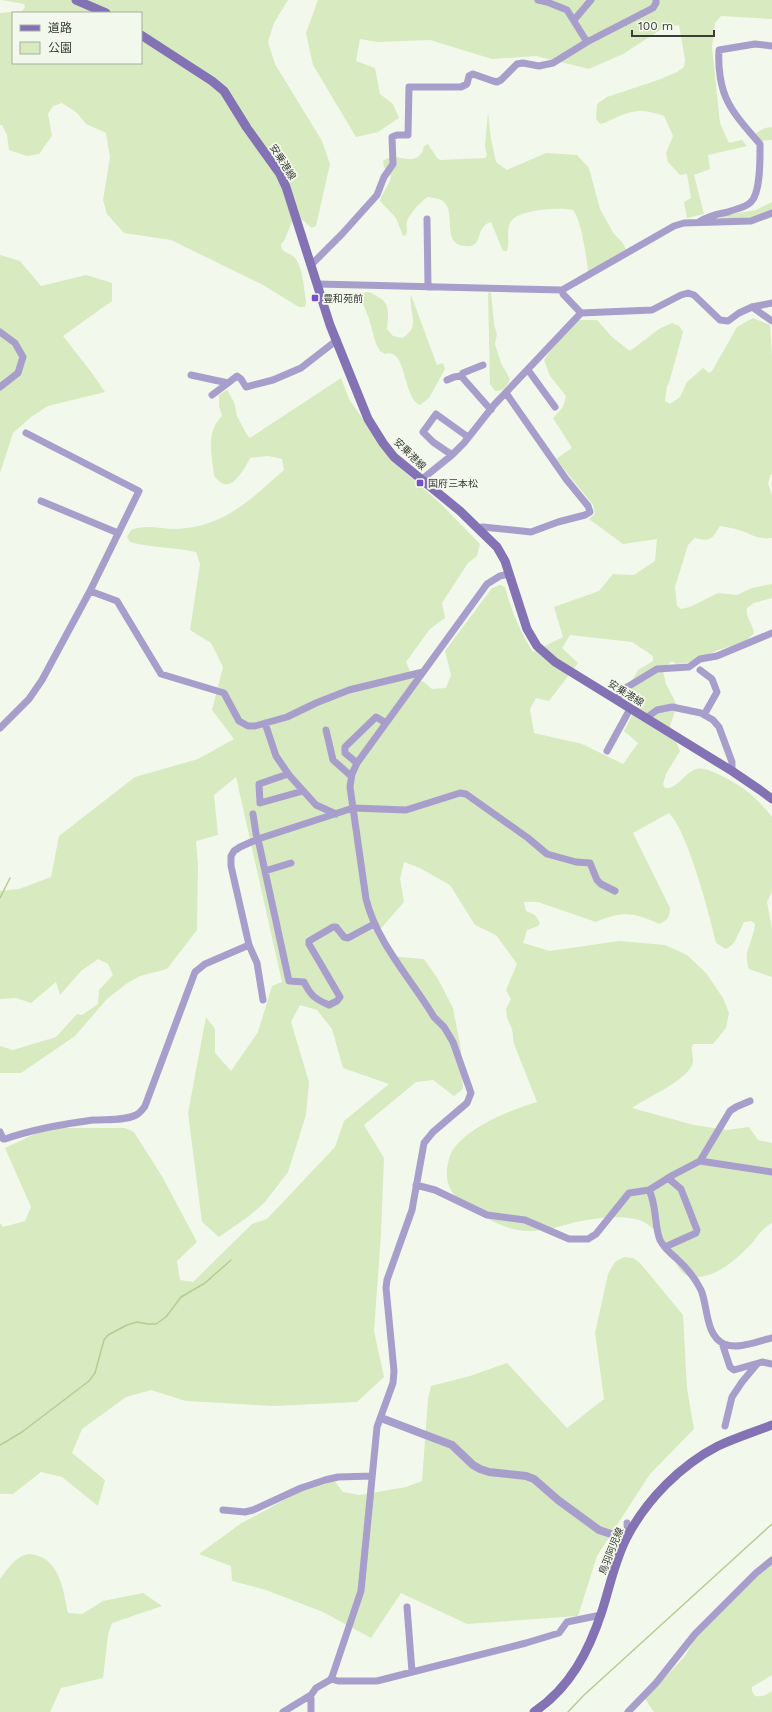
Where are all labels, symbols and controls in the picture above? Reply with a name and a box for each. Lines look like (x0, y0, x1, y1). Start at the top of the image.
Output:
legend (12, 12, 142, 64)
scale bar (632, 12, 714, 38)
text: 100 m (638, 19, 673, 33)
text: 道路 (48, 21, 72, 35)
text: 公園 (48, 41, 72, 55)
street label: 安乗港線 (268, 142, 298, 182)
marker: 豊和苑前 (310, 293, 320, 303)
place label: 豊和苑前 (323, 293, 363, 304)
street label: 安乗港線 (392, 436, 428, 472)
marker: 国府三本松 (415, 478, 425, 488)
place label: 国府三本松 (428, 478, 478, 489)
street label: 安乗港線 (606, 678, 646, 708)
street label: 鳥羽阿児線 (597, 1526, 625, 1576)

